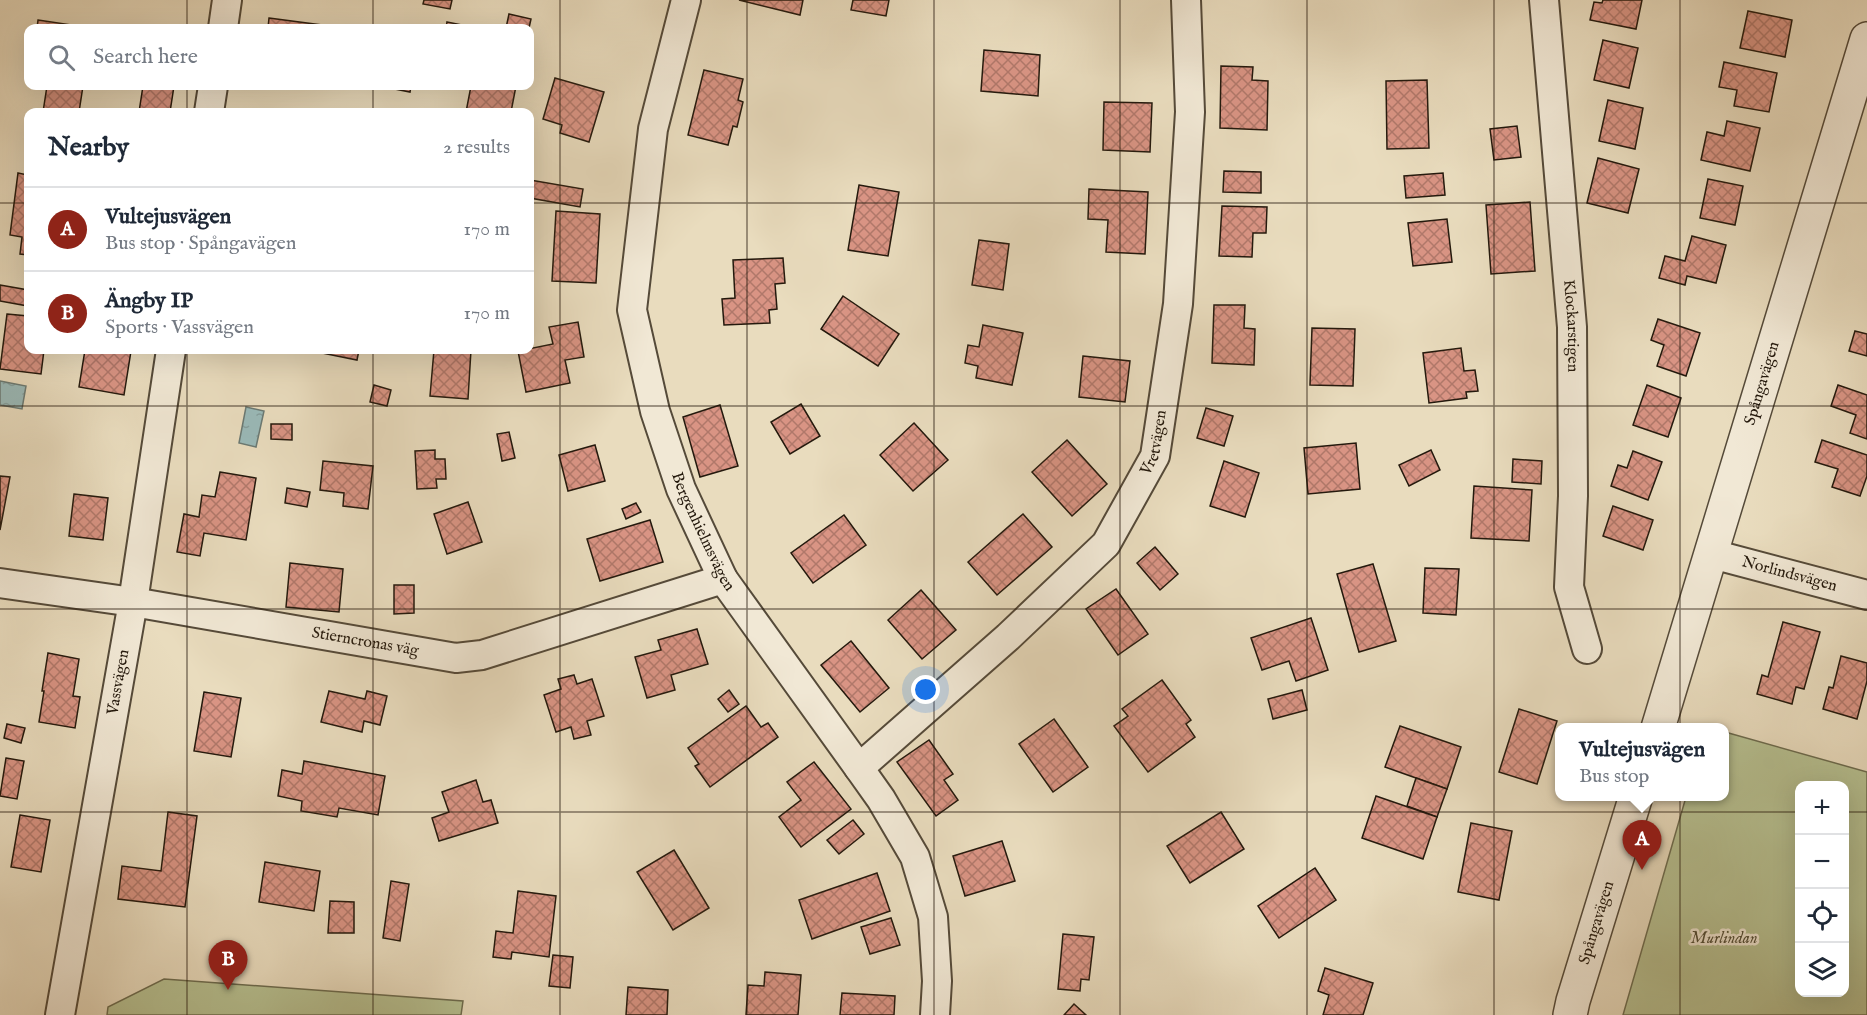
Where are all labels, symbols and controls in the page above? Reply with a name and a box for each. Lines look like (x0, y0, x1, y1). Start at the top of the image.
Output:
search box (24, 24, 534, 90)
icon: search (45, 41, 78, 74)
text: Search here (93, 43, 198, 71)
text: Nearby (48, 131, 129, 164)
text: 2 results (443, 135, 510, 160)
text: Vultejusvägen (105, 203, 231, 231)
text: A (61, 217, 74, 242)
text: 170 m (464, 217, 510, 242)
text: Bus stop · Spångavägen (105, 231, 296, 256)
street label: Klockarstigen (1558, 279, 1582, 373)
text: Ängby IP (105, 287, 193, 315)
text: B (61, 301, 74, 326)
text: 170 m (464, 301, 510, 326)
text: Sports · Vassvägen (105, 315, 254, 340)
street label: Spångavägen (1740, 339, 1785, 428)
street label: Vretvägen (1136, 408, 1172, 480)
street label: Bergenhielmsvägen (666, 470, 739, 596)
street label: Norlindsvägen (1740, 552, 1840, 597)
street label: Stierncronas väg (310, 623, 421, 661)
street label: Vassvägen (103, 647, 135, 717)
your location (911, 675, 940, 704)
popup (1555, 723, 1729, 801)
text: Vultejusvägen (1579, 736, 1705, 764)
text: Bus stop (1579, 764, 1649, 789)
map controls (1795, 781, 1849, 997)
button: + (1795, 781, 1849, 835)
pin: A (1622, 820, 1662, 870)
button: − (1795, 835, 1849, 889)
street label: Spångavägen (1575, 878, 1619, 967)
button: locate (1795, 889, 1849, 943)
park label: Murlindan (1691, 929, 1757, 949)
pin: B (208, 940, 248, 990)
button: layers (1795, 943, 1849, 997)

